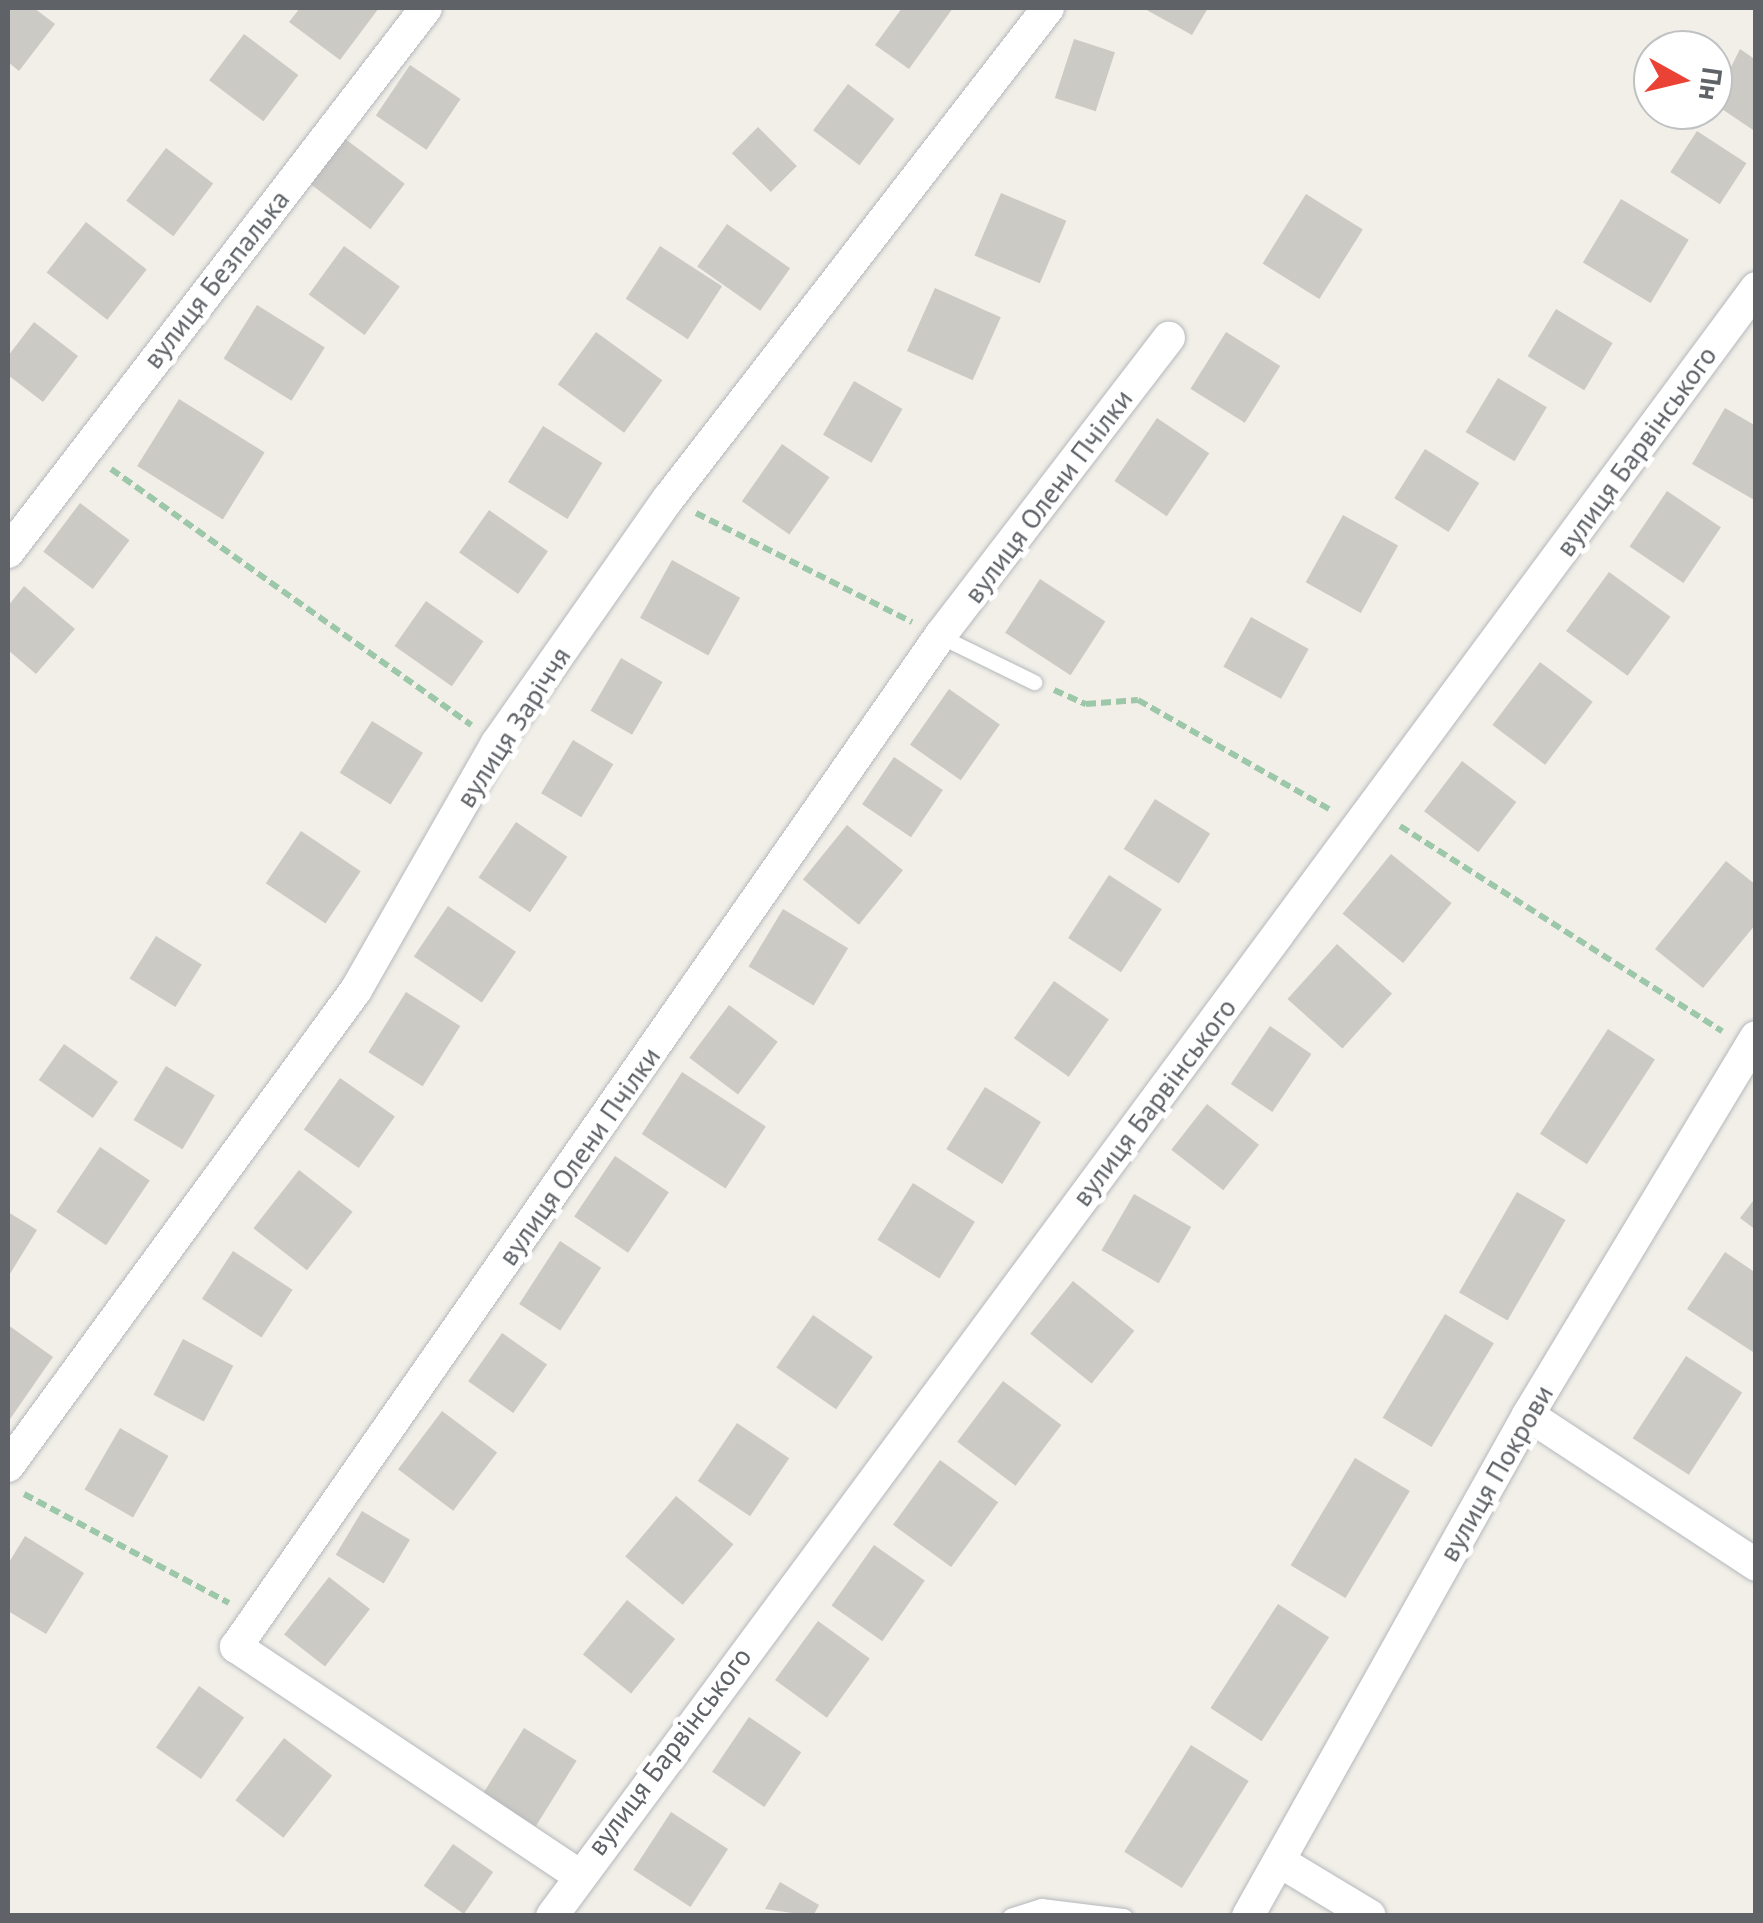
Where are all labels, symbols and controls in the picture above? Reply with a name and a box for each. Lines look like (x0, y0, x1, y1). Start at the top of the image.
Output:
north arrow (1633, 30, 1733, 130)
text: Пн (1691, 65, 1732, 103)
street label: вулиця Безпалька (136, 183, 296, 375)
street label: вулиця Барвінського (1548, 339, 1724, 563)
street label: вулиця Олени Пчілки (957, 382, 1139, 610)
street label: вулиця Заріччя (449, 640, 577, 814)
street label: вулиця Барвінського (1065, 991, 1243, 1213)
street label: вулиця Олени Пчілки (491, 1040, 667, 1272)
street label: вулиця Покрови (1432, 1379, 1560, 1567)
street label: вулиця Барвінського (580, 1640, 758, 1862)

